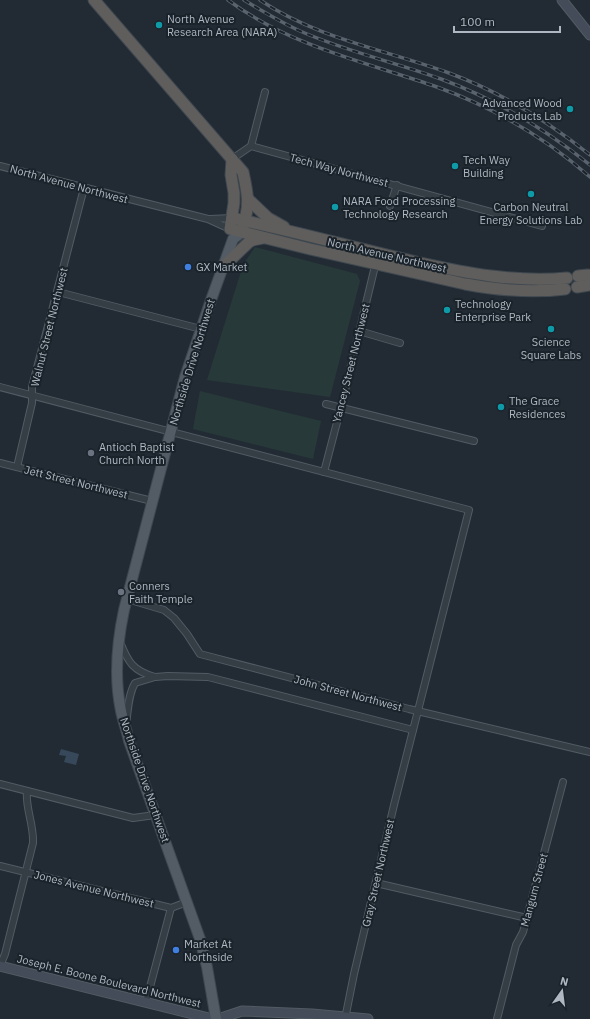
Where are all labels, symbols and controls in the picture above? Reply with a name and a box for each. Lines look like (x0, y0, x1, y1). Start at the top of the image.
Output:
scale bar (454, 8, 560, 34)
place label: North Avenue Research Area (NARA) (167, 12, 277, 39)
text: 100 m (460, 14, 495, 29)
marker: North Avenue Research Area (NARA) (154, 20, 164, 30)
place label: Advanced Wood Products Lab (482, 96, 562, 123)
marker: Advanced Wood Products Lab (565, 104, 575, 114)
street label: Tech Way Northwest (288, 150, 390, 190)
place label: Tech Way Building (463, 153, 511, 180)
street label: North Avenue Northwest (8, 161, 130, 207)
marker: Tech Way Building (450, 161, 460, 171)
marker: Carbon Neutral Energy Solutions Lab (526, 189, 536, 199)
place label: NARA Food Processing Technology Research (343, 194, 456, 221)
place label: Carbon Neutral Energy Solutions Lab (480, 200, 582, 227)
marker: NARA Food Processing Technology Research (330, 202, 340, 212)
street label: North Avenue Northwest (326, 234, 448, 276)
place label: GX Market (196, 260, 247, 274)
marker: GX Market (183, 262, 193, 272)
street label: Walnut Street Northwest (27, 266, 71, 388)
street label: Northside Drive Northwest (166, 297, 218, 427)
place label: Technology Enterprise Park (455, 297, 531, 324)
street label: Yancey Street Northwest (329, 302, 373, 424)
marker: Technology Enterprise Park (442, 305, 452, 315)
marker: Science Square Labs (546, 324, 556, 334)
place label: Science Square Labs (521, 335, 581, 362)
place label: The Grace Residences (509, 394, 566, 421)
marker: The Grace Residences (496, 402, 506, 412)
place label: Antioch Baptist Church North (99, 440, 175, 467)
marker: Antioch Baptist Church North (86, 448, 96, 458)
street label: Jett Street Northwest (23, 462, 129, 502)
place label: Conners Faith Temple (129, 579, 193, 606)
marker: Conners Faith Temple (116, 587, 126, 597)
street label: John Street Northwest (292, 672, 404, 714)
street label: Northside Drive Northwest (117, 716, 173, 844)
street label: Gray Street Northwest (359, 818, 397, 928)
street label: Mangum Street (517, 852, 551, 928)
street label: Jones Avenue Northwest (33, 867, 155, 911)
place label: Market At Northside (184, 937, 233, 964)
marker: Market At Northside (171, 945, 181, 955)
street label: Joseph E. Boone Boulevard Northwest (16, 951, 203, 1011)
north arrow (542, 971, 582, 1011)
text: N (559, 974, 570, 989)

